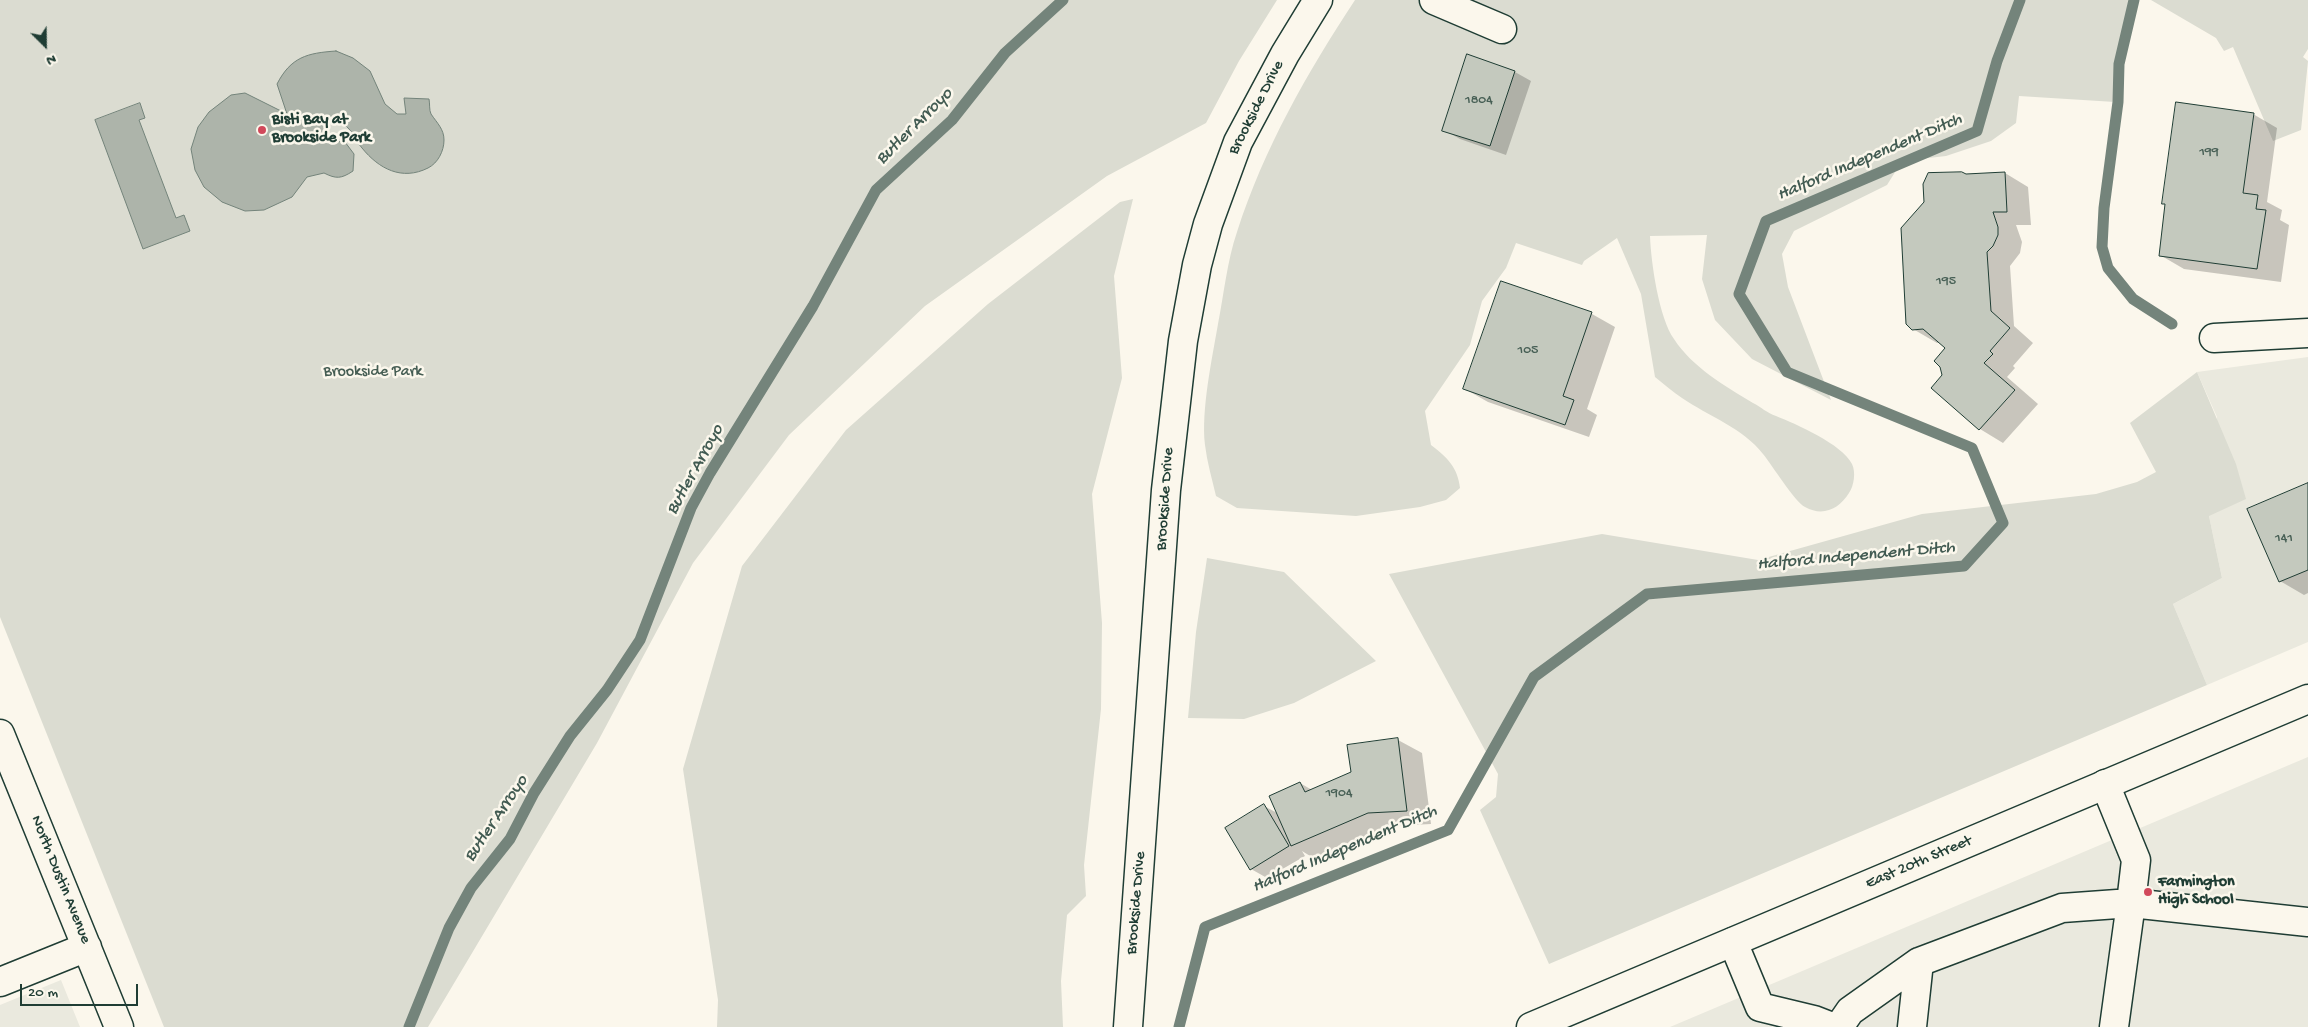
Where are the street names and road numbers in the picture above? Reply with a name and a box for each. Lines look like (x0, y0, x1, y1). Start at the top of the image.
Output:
street label: Brookside Drive (1225, 58, 1289, 158)
street label: Brookside Drive (1153, 447, 1179, 551)
street label: North Dustin Avenue (26, 813, 94, 947)
street label: East 20th Street (1863, 832, 1975, 894)
street label: Brookside Drive (1123, 851, 1151, 955)

